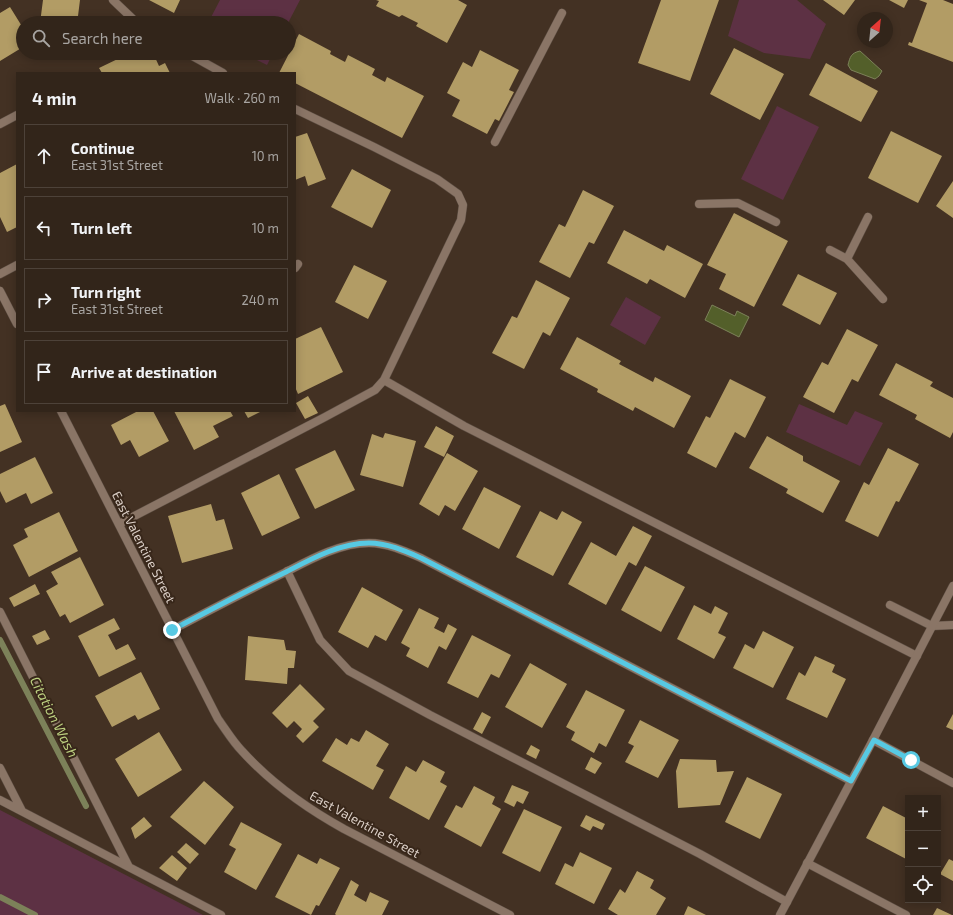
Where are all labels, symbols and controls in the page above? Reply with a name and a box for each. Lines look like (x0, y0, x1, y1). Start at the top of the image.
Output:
north arrow (857, 12, 893, 48)
search box (16, 16, 296, 60)
icon: search (30, 27, 52, 49)
text: Search here (62, 29, 143, 47)
text: 4 min (32, 88, 76, 108)
text: Walk · 260 m (205, 90, 280, 106)
text: Continue (71, 139, 134, 157)
icon: ahead (33, 145, 55, 167)
text: 10 m (252, 148, 279, 164)
text: East 31st Street (71, 157, 163, 173)
icon: left (33, 217, 55, 239)
text: Turn left (71, 219, 132, 237)
text: 10 m (252, 220, 279, 236)
text: Turn right (71, 283, 141, 301)
icon: right (33, 289, 55, 311)
text: 240 m (242, 292, 279, 308)
text: East 31st Street (71, 301, 163, 317)
icon: arrive (33, 361, 55, 383)
text: Arrive at destination (71, 363, 217, 381)
street label: East Valentine Street (109, 488, 179, 606)
route end (163, 621, 181, 639)
water label: Citation Wash (27, 674, 82, 760)
route start (902, 751, 920, 769)
street label: East Valentine Street (307, 787, 423, 861)
map controls (905, 795, 941, 903)
button: + (905, 795, 941, 831)
button: − (905, 831, 941, 867)
button: locate (905, 867, 941, 903)

